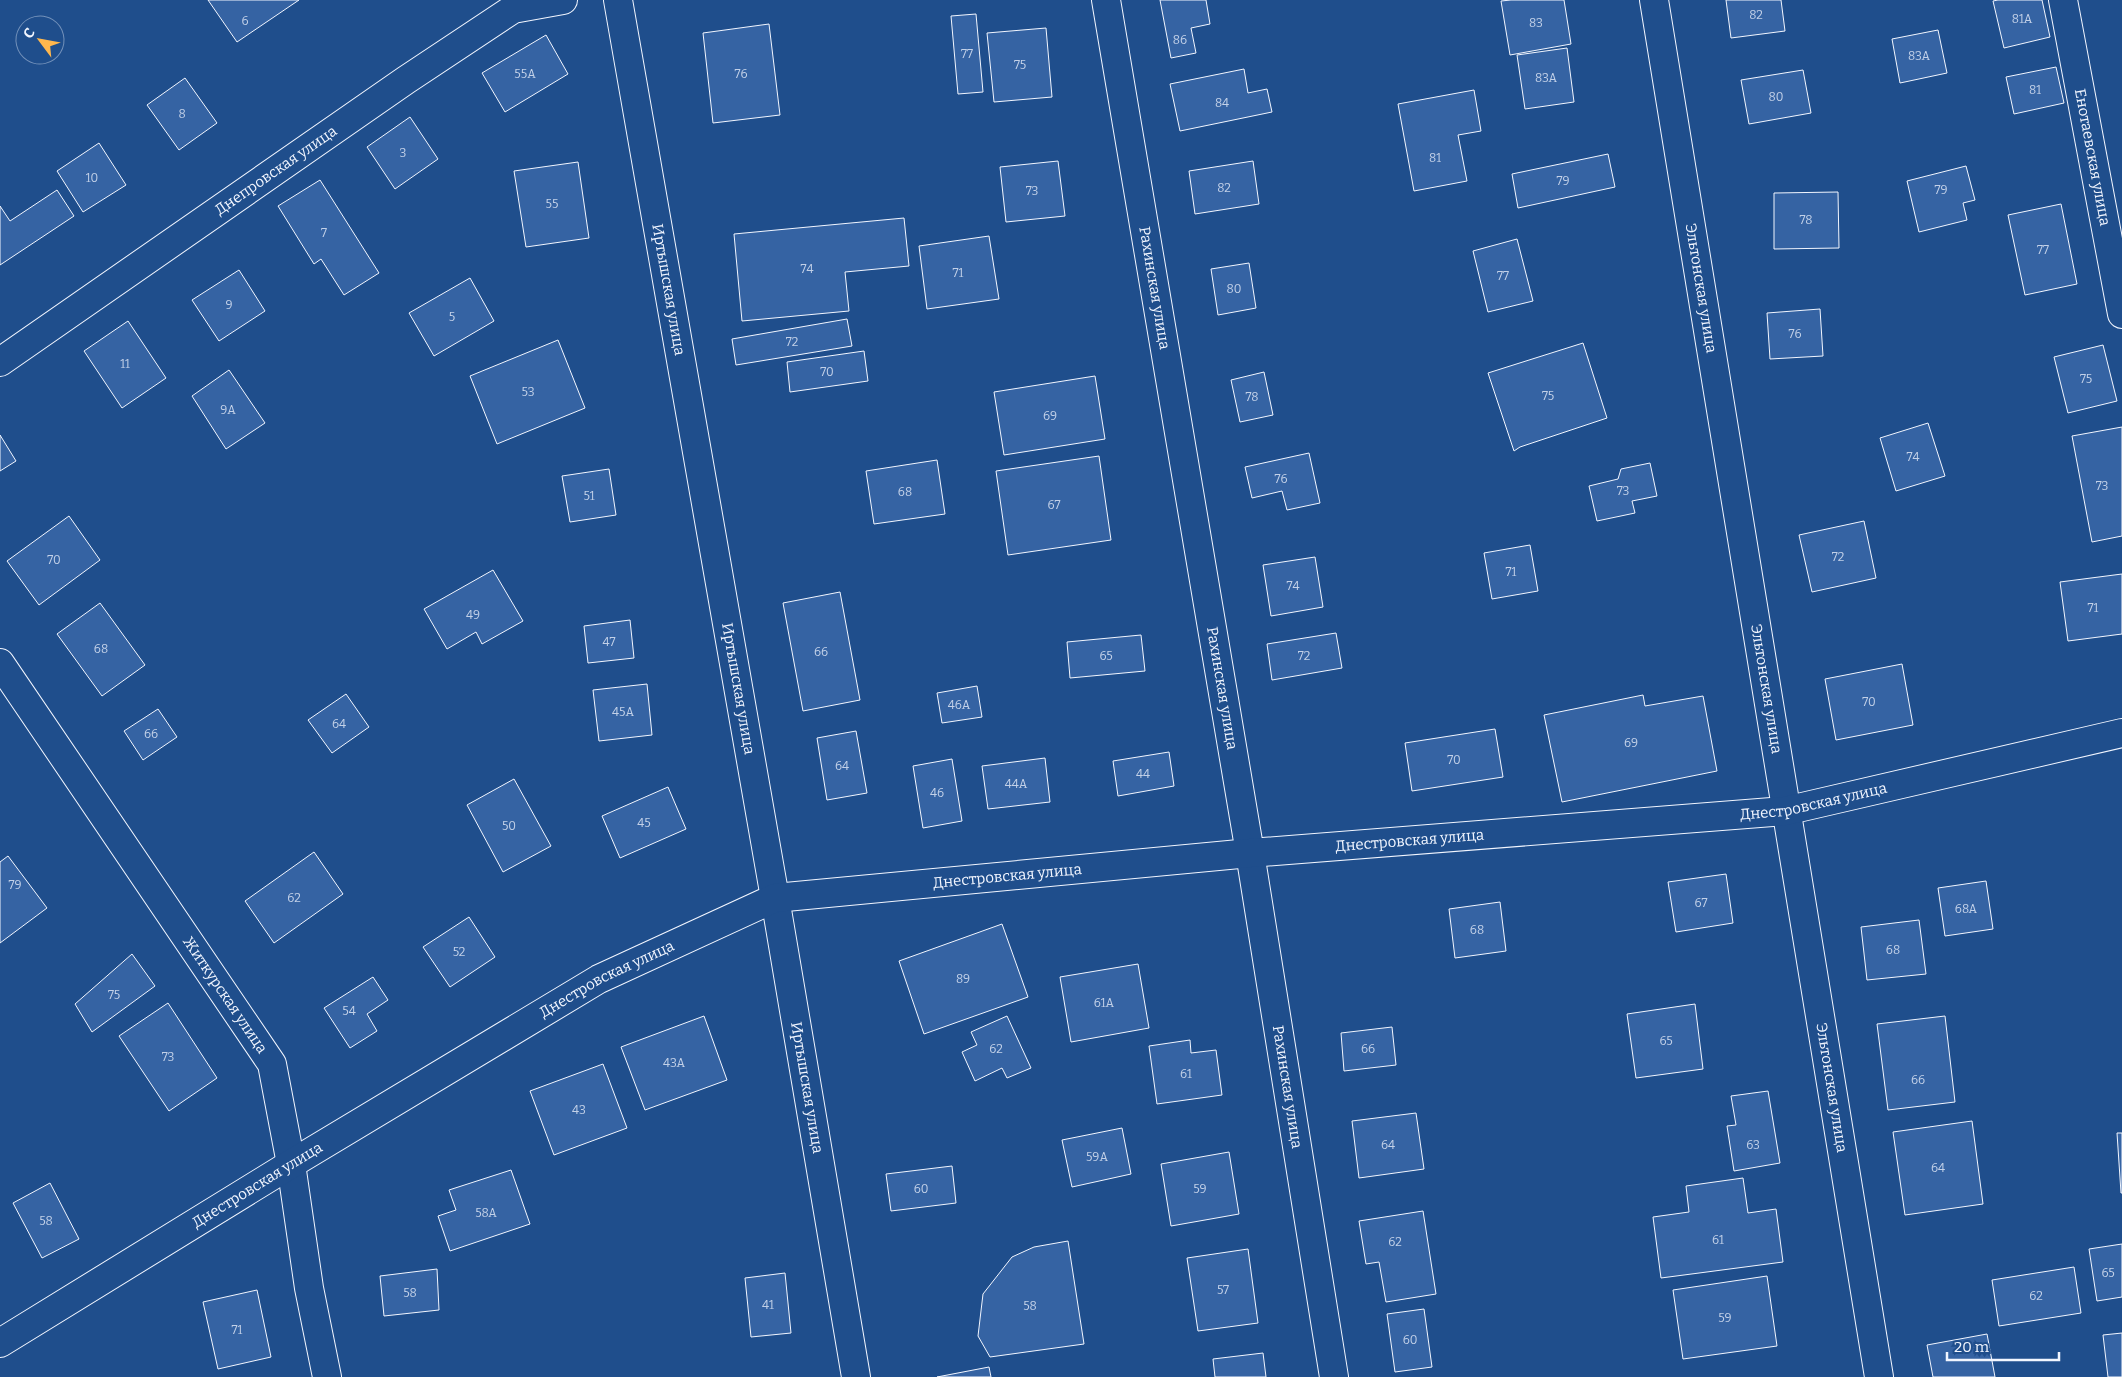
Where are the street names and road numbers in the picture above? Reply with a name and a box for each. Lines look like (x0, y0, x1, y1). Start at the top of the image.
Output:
street label: Енотаевская улица (2071, 87, 2114, 227)
street label: Днепровская улица (212, 122, 340, 219)
street label: Иртышская улица (648, 222, 689, 357)
street label: Эльтонская улица (1682, 222, 1721, 354)
street label: Рахинская улица (1135, 225, 1174, 351)
street label: Иртышская улица (718, 621, 759, 756)
street label: Эльтонская улица (1747, 623, 1786, 755)
street label: Рахинская улица (1203, 625, 1241, 751)
street label: Днестровская улица (1739, 779, 1889, 824)
street label: Днестровская улица (1335, 826, 1485, 855)
street label: Днестровская улица (932, 860, 1082, 892)
street label: Житкурская улица (179, 933, 271, 1057)
street label: Днестровская улица (536, 937, 677, 1022)
street label: Иртышская улица (787, 1020, 827, 1155)
street label: Эльтонская улица (1812, 1021, 1851, 1154)
street label: Рахинская улица (1269, 1024, 1306, 1150)
street label: Днестровская улица (189, 1138, 326, 1232)

